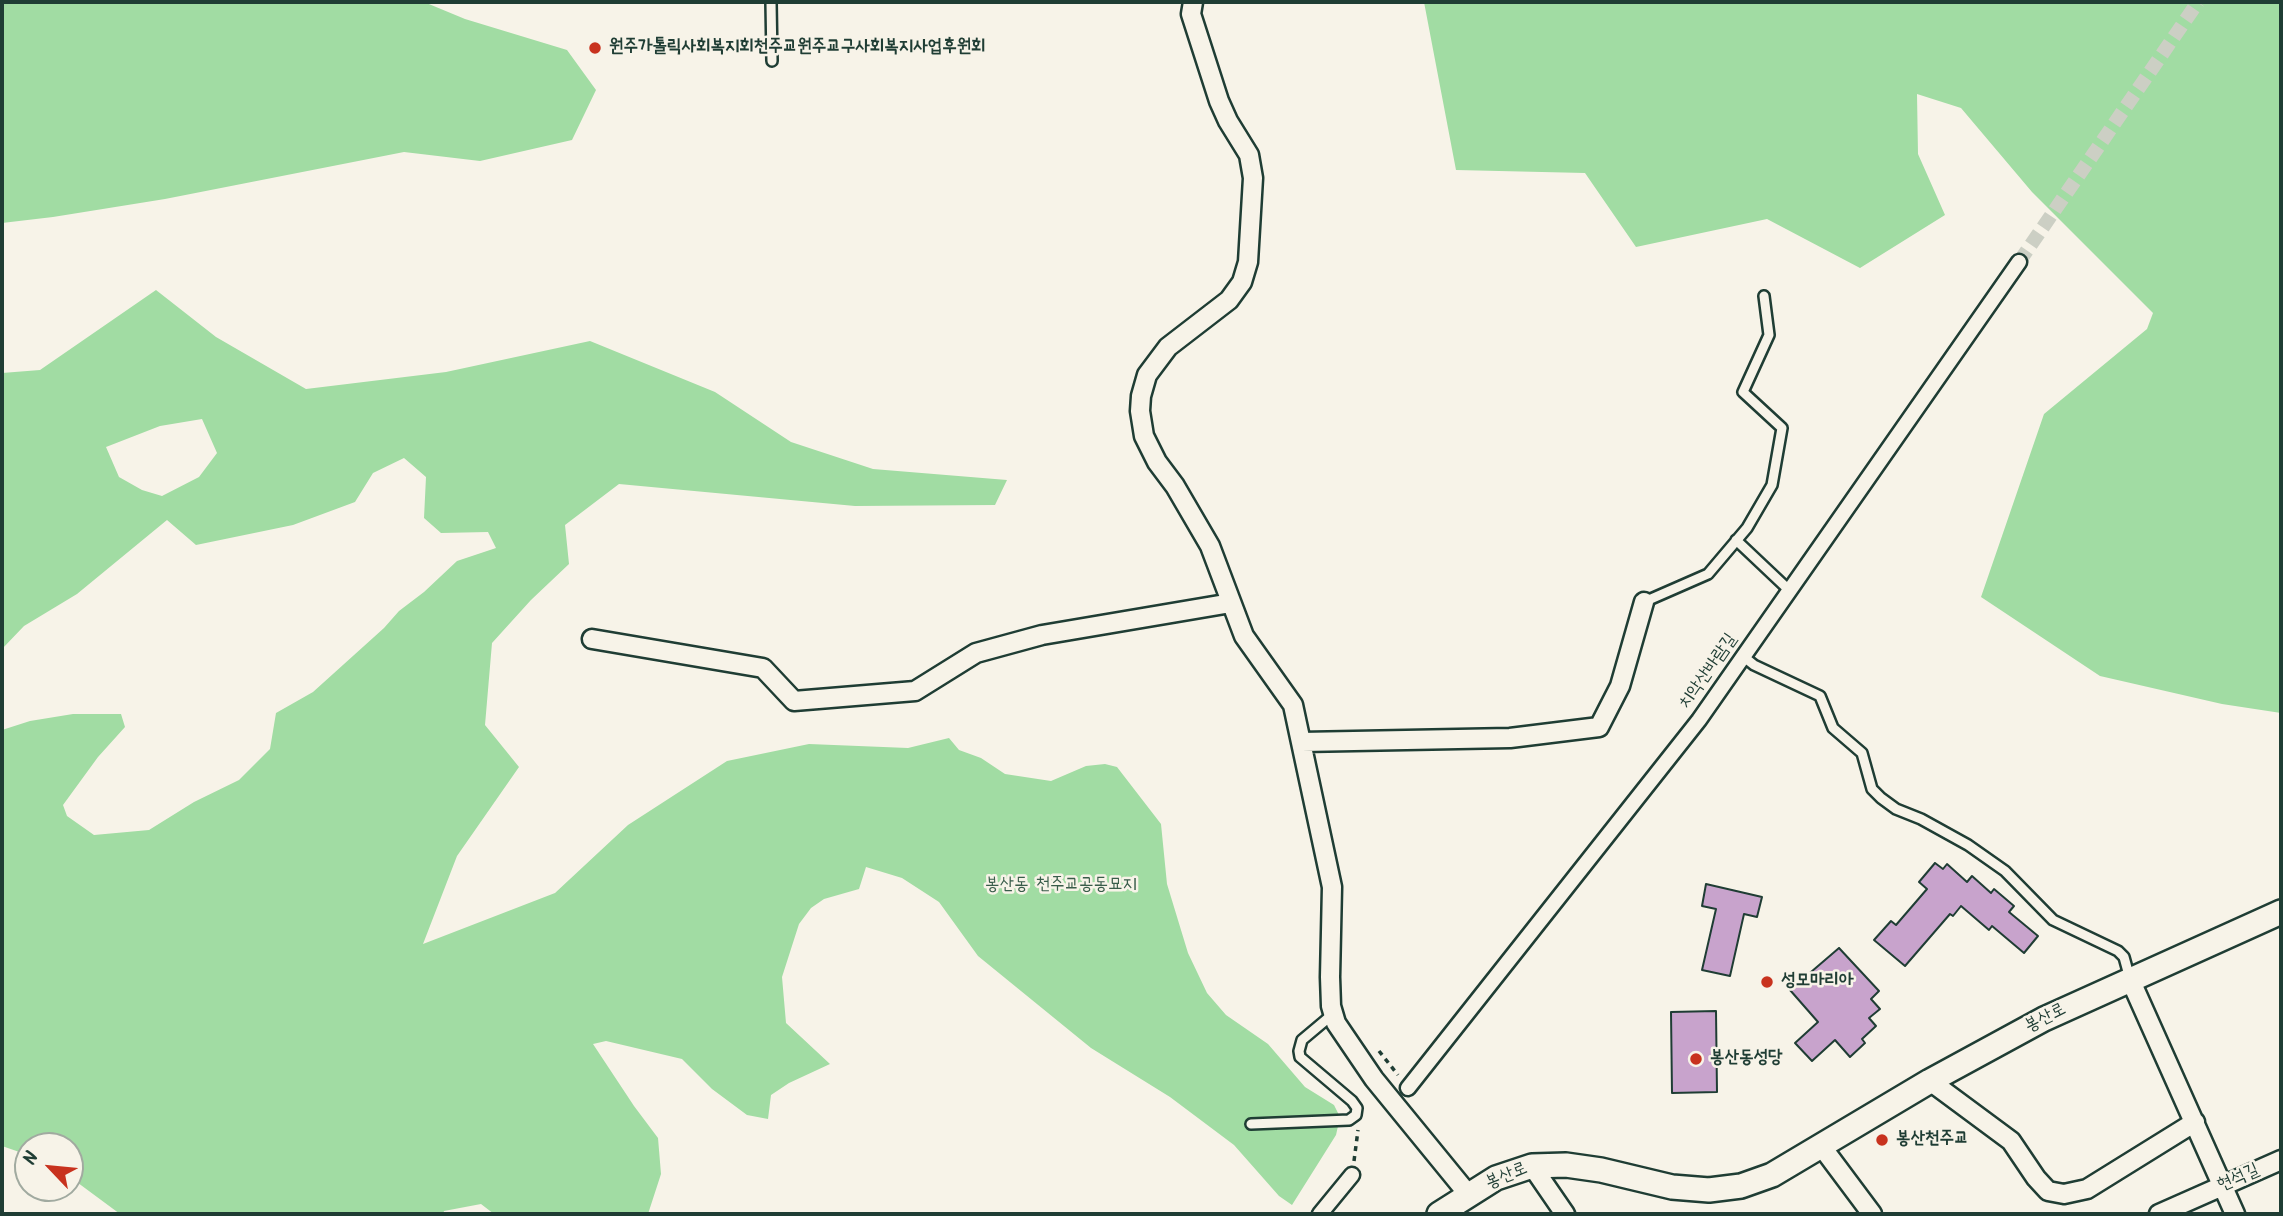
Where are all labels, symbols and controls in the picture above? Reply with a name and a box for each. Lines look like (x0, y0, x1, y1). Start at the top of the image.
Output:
place label: 원주가톨릭사회복지회천주교원주교구사회복지사업후원회 (609, 37, 986, 59)
marker: 원주가톨릭사회복지회천주교원주교구사회복지사업후원회 (587, 40, 603, 56)
street label: 치악산바람길 (1675, 630, 1743, 714)
park label: 봉산동 천주교공동묘지 (985, 875, 1137, 897)
place label: 성모마리아 (1781, 971, 1853, 993)
marker: 성모마리아 (1759, 974, 1775, 990)
street label: 봉산로 (2022, 1000, 2070, 1038)
place label: 봉산동성당 (1710, 1048, 1782, 1070)
marker: 봉산동성당 (1688, 1051, 1704, 1067)
place label: 봉산천주교 (1896, 1129, 1968, 1151)
north arrow (14, 1132, 84, 1202)
marker: 봉산천주교 (1874, 1132, 1890, 1148)
text: N (16, 1147, 48, 1171)
street label: 봉산로 (1483, 1159, 1531, 1195)
street label: 현석길 (2215, 1160, 2263, 1198)

